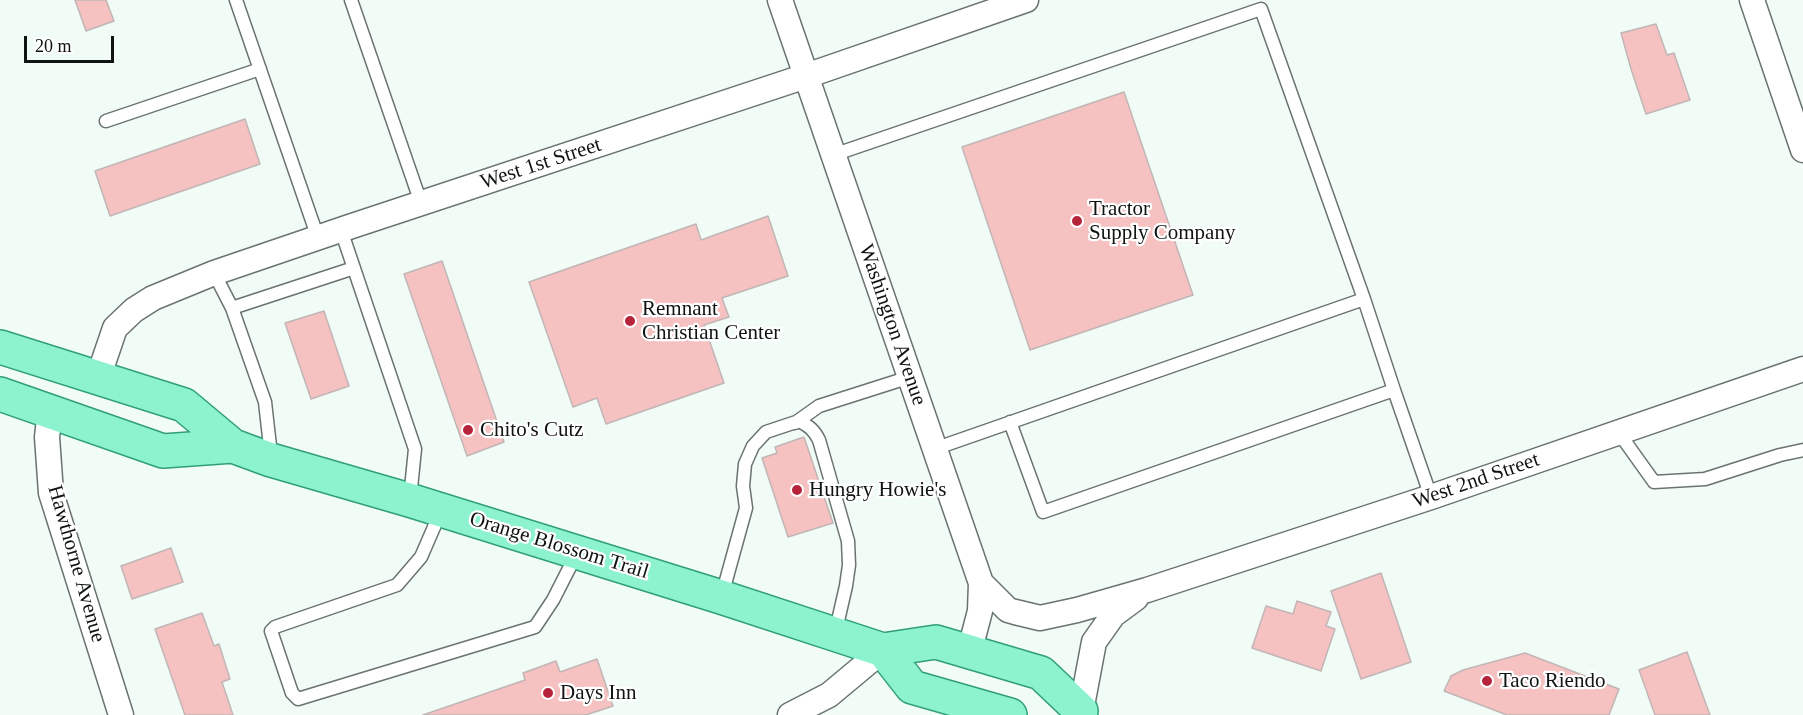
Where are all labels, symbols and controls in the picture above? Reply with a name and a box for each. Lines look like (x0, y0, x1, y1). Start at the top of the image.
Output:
scale bar (27, 24, 117, 62)
text: 20 m (35, 36, 72, 56)
street label: West 1st Street (477, 133, 605, 195)
place label: Tractor Supply Company (1089, 196, 1235, 246)
marker: Tractor Supply Company (1070, 214, 1084, 228)
street label: Washington Avenue (853, 241, 931, 409)
place label: Remnant Christian Center (642, 296, 780, 346)
marker: Remnant Christian Center (623, 314, 637, 328)
place label: Chito's Cutz (480, 417, 584, 443)
marker: Chito's Cutz (461, 423, 475, 437)
street label: West 2nd Street (1409, 448, 1543, 514)
place label: Hungry Howie's (809, 477, 946, 503)
street label: Hawthorne Avenue (42, 483, 110, 645)
marker: Hungry Howie's (790, 483, 804, 497)
street label: Orange Blossom Trail (466, 507, 652, 585)
place label: Taco Riendo (1499, 668, 1605, 694)
marker: Taco Riendo (1480, 674, 1494, 688)
place label: Days Inn (560, 680, 636, 706)
marker: Days Inn (541, 686, 555, 700)

